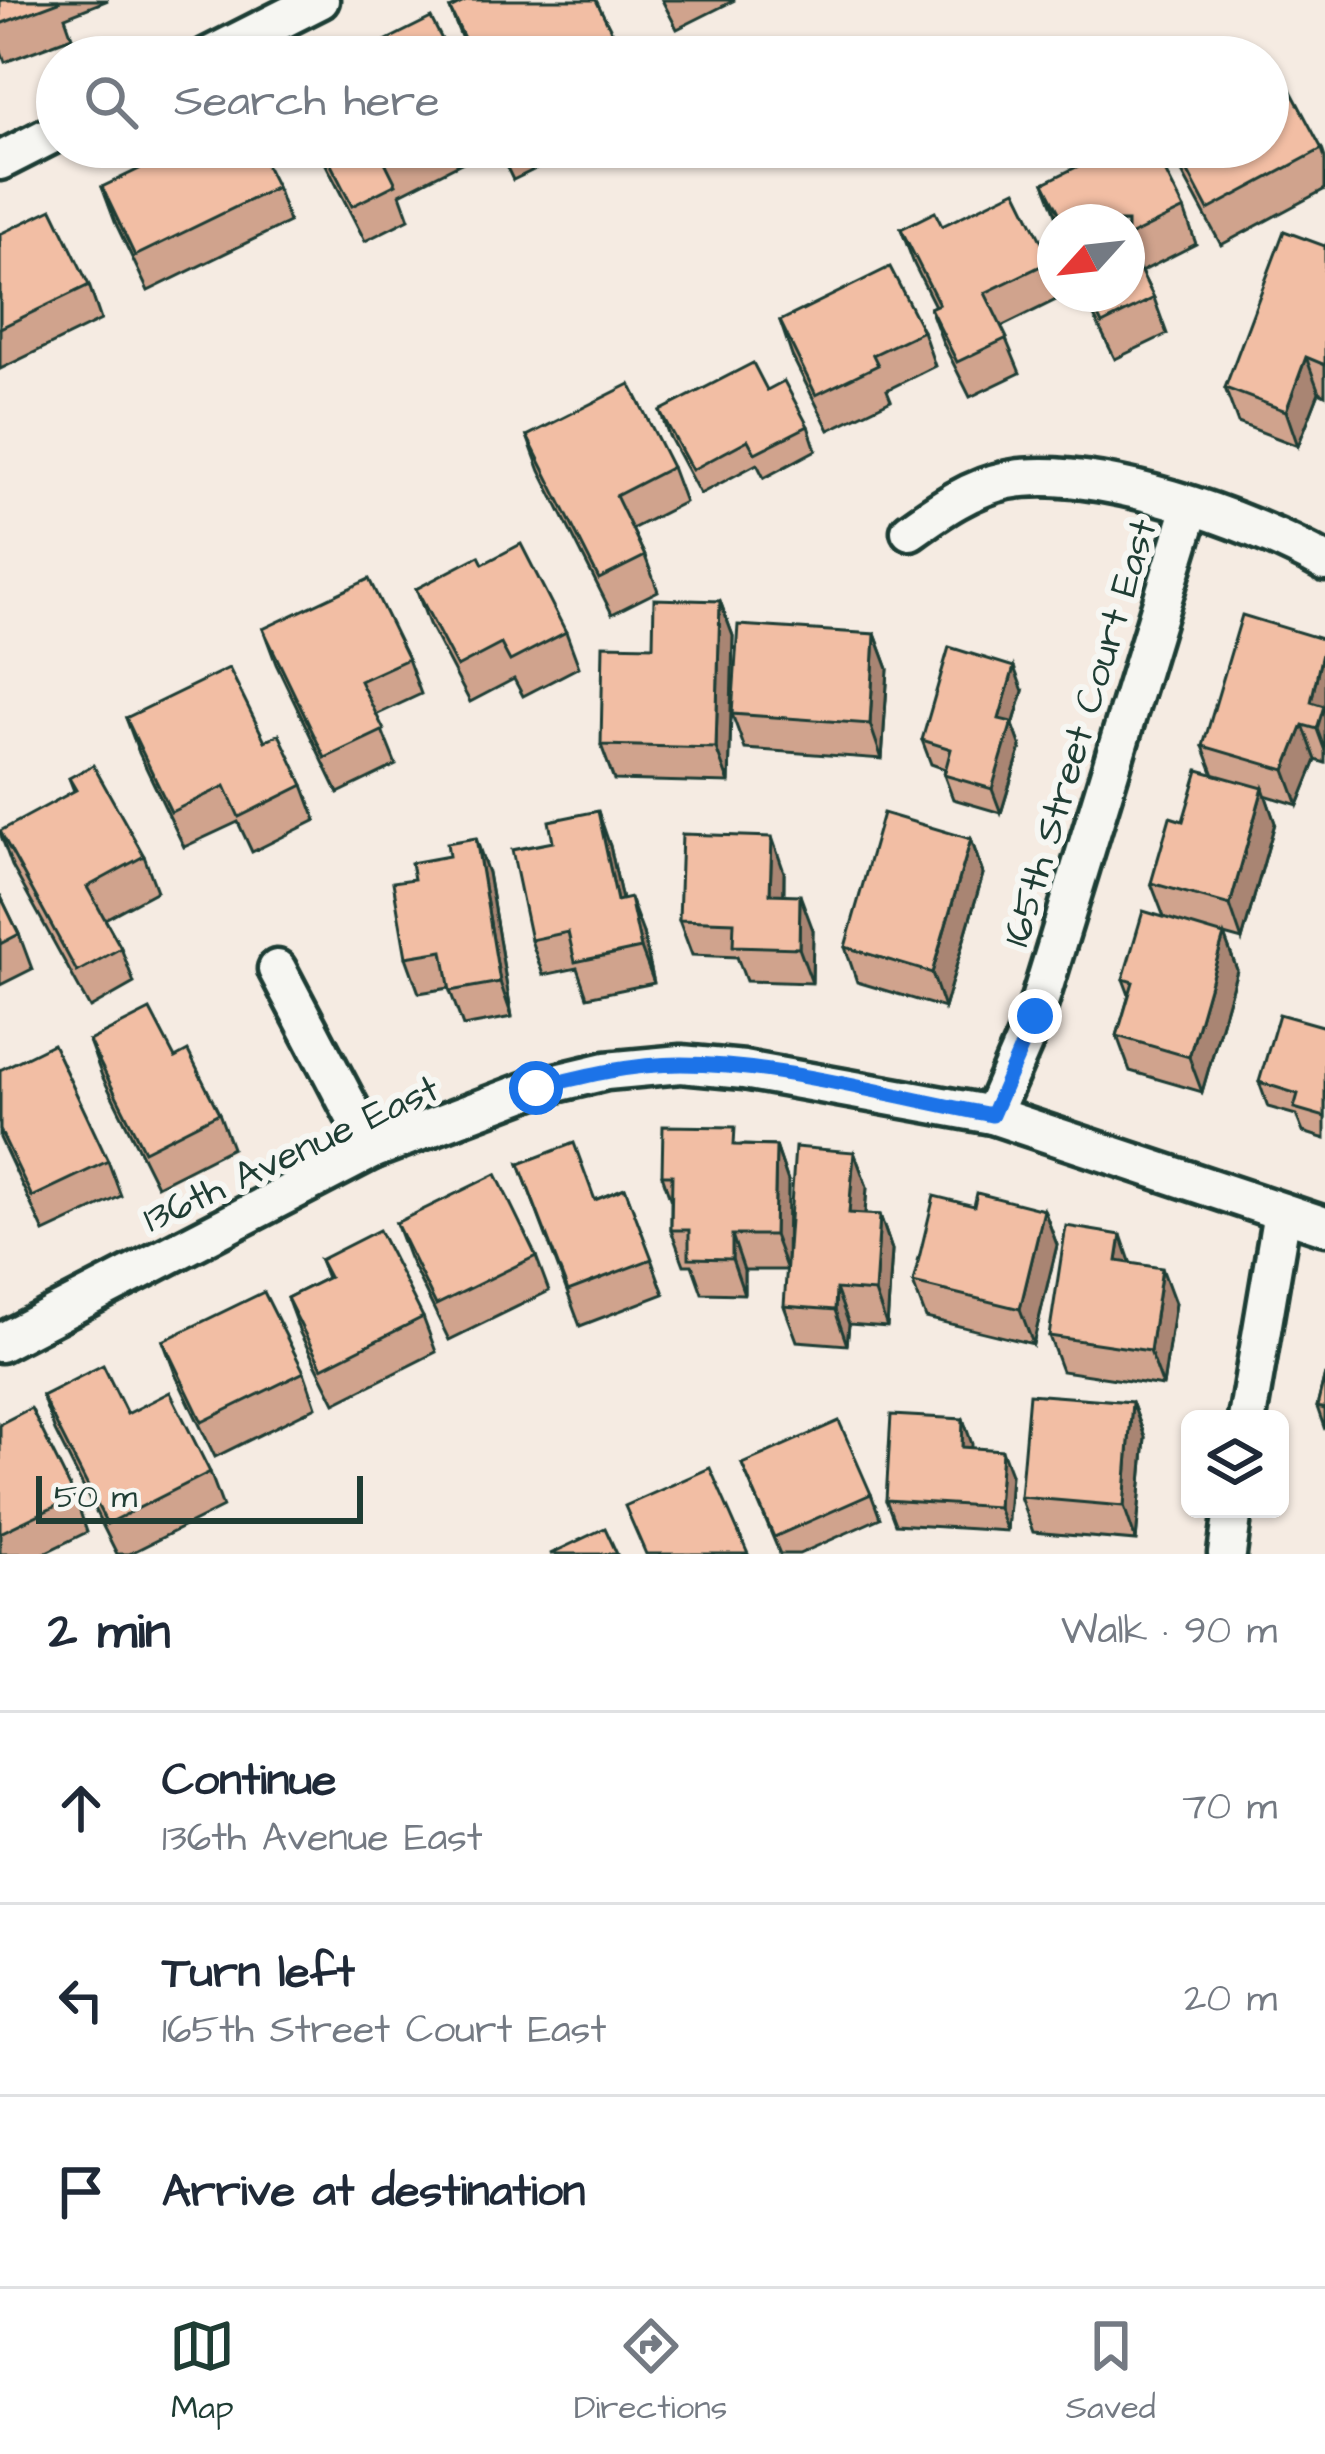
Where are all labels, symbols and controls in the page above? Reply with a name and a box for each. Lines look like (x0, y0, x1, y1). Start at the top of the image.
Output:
search box (36, 36, 1289, 168)
icon: search (78, 69, 144, 135)
text: Search here (174, 71, 440, 133)
north arrow (1037, 204, 1145, 312)
street label: 165th Street Court East (990, 512, 1172, 953)
route end (1008, 989, 1062, 1043)
route start (509, 1061, 563, 1115)
street label: 136th Avenue East (135, 1062, 448, 1247)
map controls (1181, 1410, 1289, 1518)
button: layers (1181, 1410, 1289, 1518)
scale bar (36, 1470, 363, 1523)
text: 50 m (54, 1474, 137, 1520)
text: 2 min (48, 1597, 171, 1668)
text: Walk · 90 m (1061, 1605, 1277, 1659)
text: Continue (162, 1750, 336, 1812)
icon: ahead (48, 1775, 114, 1841)
text: 70 m (1182, 1781, 1277, 1835)
text: 136th Avenue East (162, 1812, 483, 1866)
text: Turn left (162, 1942, 355, 2004)
icon: left (48, 1967, 114, 2033)
text: 20 m (1184, 1973, 1277, 2027)
text: 165th Street Court East (162, 2004, 606, 2058)
icon: arrive (48, 2159, 114, 2225)
text: Arrive at destination (162, 2161, 585, 2223)
tab: Map (169, 2313, 235, 2431)
tab: Directions (574, 2313, 727, 2431)
tab: Saved (1066, 2313, 1156, 2431)

